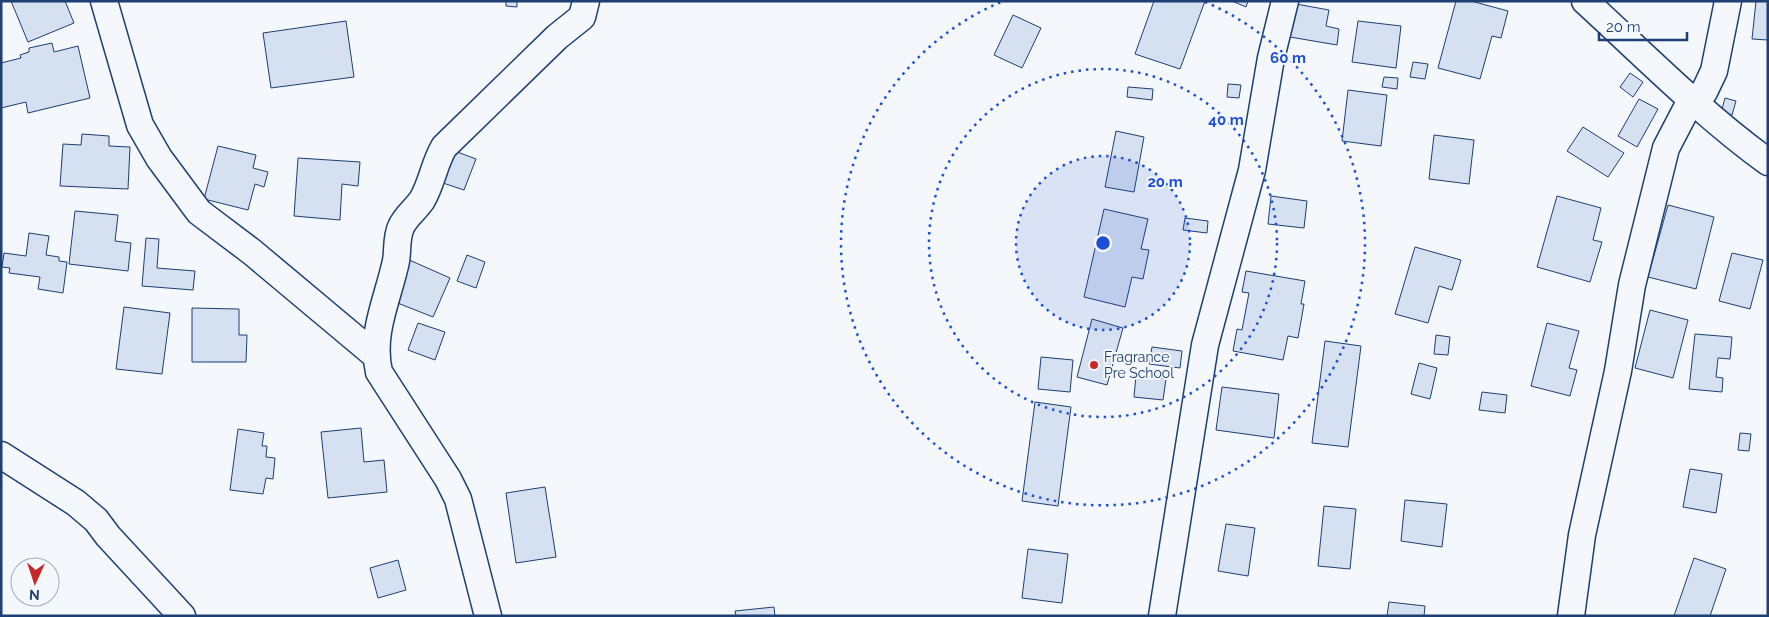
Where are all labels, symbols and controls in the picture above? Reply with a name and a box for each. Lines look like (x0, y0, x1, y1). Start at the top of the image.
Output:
scale bar (1599, 10, 1686, 42)
text: 20 m (1606, 18, 1641, 36)
text: 60 m (1270, 49, 1306, 67)
text: 40 m (1208, 111, 1244, 129)
text: 20 m (1147, 173, 1183, 191)
centre of rings (1094, 234, 1112, 252)
place label: Fragrance Pre School (1104, 349, 1174, 381)
marker: Fragrance Pre School (1088, 359, 1100, 371)
north arrow (10, 557, 60, 607)
text: N (29, 587, 40, 603)

